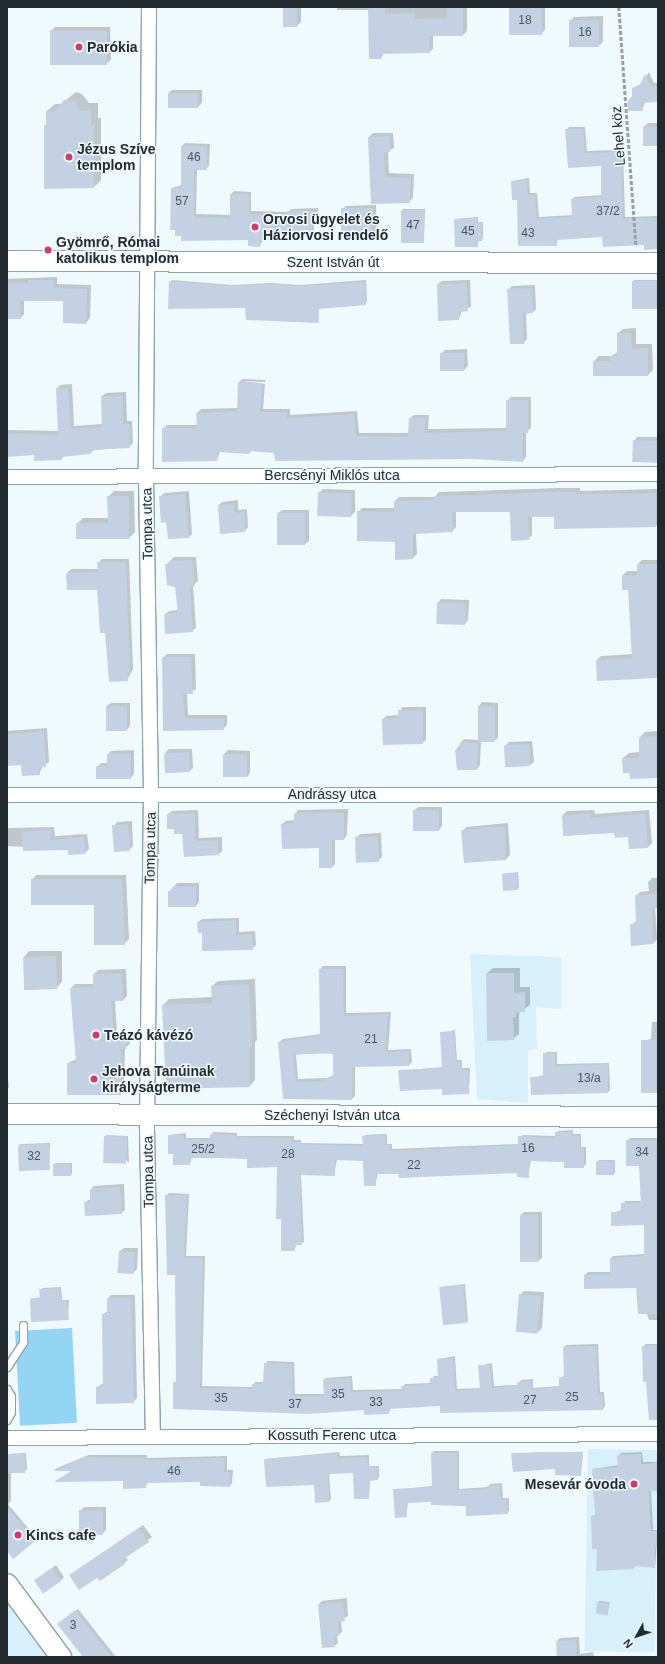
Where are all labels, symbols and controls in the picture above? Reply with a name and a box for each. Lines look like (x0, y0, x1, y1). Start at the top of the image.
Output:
house number: 18 (518, 14, 532, 28)
house number: 16 (578, 26, 592, 40)
place label: Parókia (87, 39, 138, 55)
marker: Parókia (74, 42, 84, 52)
street label: Lehel köz (608, 106, 628, 166)
place label: Jézus Szíve templom (77, 141, 156, 174)
house number: 46 (187, 151, 201, 165)
marker: Jézus Szíve templom (64, 152, 74, 162)
house number: 57 (175, 195, 189, 209)
house number: 37/2 (596, 205, 620, 219)
place label: Orvosi ügyelet és Háziorvosi rendelő (263, 211, 388, 244)
house number: 47 (406, 219, 420, 233)
marker: Orvosi ügyelet és Háziorvosi rendelő (250, 222, 260, 232)
house number: 45 (461, 225, 475, 239)
house number: 43 (521, 227, 535, 241)
place label: Gyömrő, Római katolikus templom (56, 234, 179, 266)
marker: Gyömrő, Római katolikus templom (43, 245, 53, 255)
street label: Szent István út (287, 254, 379, 270)
street label: Bercsényi Miklós utca (264, 467, 400, 483)
street label: Tompa utca (138, 488, 156, 560)
street label: Andrássy utca (288, 786, 376, 802)
street label: Tompa utca (141, 812, 159, 884)
place label: Teázó kávézó (104, 1027, 193, 1043)
marker: Teázó kávézó (91, 1030, 101, 1040)
house number: 21 (364, 1033, 378, 1047)
place label: Jehova Tanúinak királyságterme (102, 1063, 215, 1096)
house number: 13/a (577, 1072, 601, 1086)
marker: Jehova Tanúinak királyságterme (89, 1074, 99, 1084)
street label: Széchenyi István utca (264, 1107, 400, 1123)
street label: Tompa utca (139, 1136, 157, 1208)
house number: 16 (521, 1142, 535, 1156)
house number: 25/2 (191, 1143, 215, 1157)
house number: 34 (635, 1146, 649, 1160)
house number: 28 (281, 1148, 295, 1162)
house number: 32 (27, 1150, 41, 1164)
house number: 22 (407, 1159, 421, 1173)
house number: 35 (331, 1388, 345, 1402)
house number: 25 (565, 1391, 579, 1405)
house number: 35 (214, 1392, 228, 1406)
house number: 27 (523, 1394, 537, 1408)
house number: 33 (369, 1396, 383, 1410)
house number: 37 (288, 1398, 302, 1412)
street label: Kossuth Ferenc utca (268, 1427, 396, 1443)
house number: 46 (167, 1465, 181, 1479)
place label: Mesevár óvoda (525, 1476, 626, 1492)
marker: Mesevár óvoda (629, 1479, 639, 1489)
place label: Kincs cafe (26, 1527, 96, 1543)
marker: Kincs cafe (13, 1530, 23, 1540)
north arrow (617, 1616, 657, 1656)
house number: 3 (70, 1619, 76, 1633)
text: N (621, 1637, 635, 1651)

